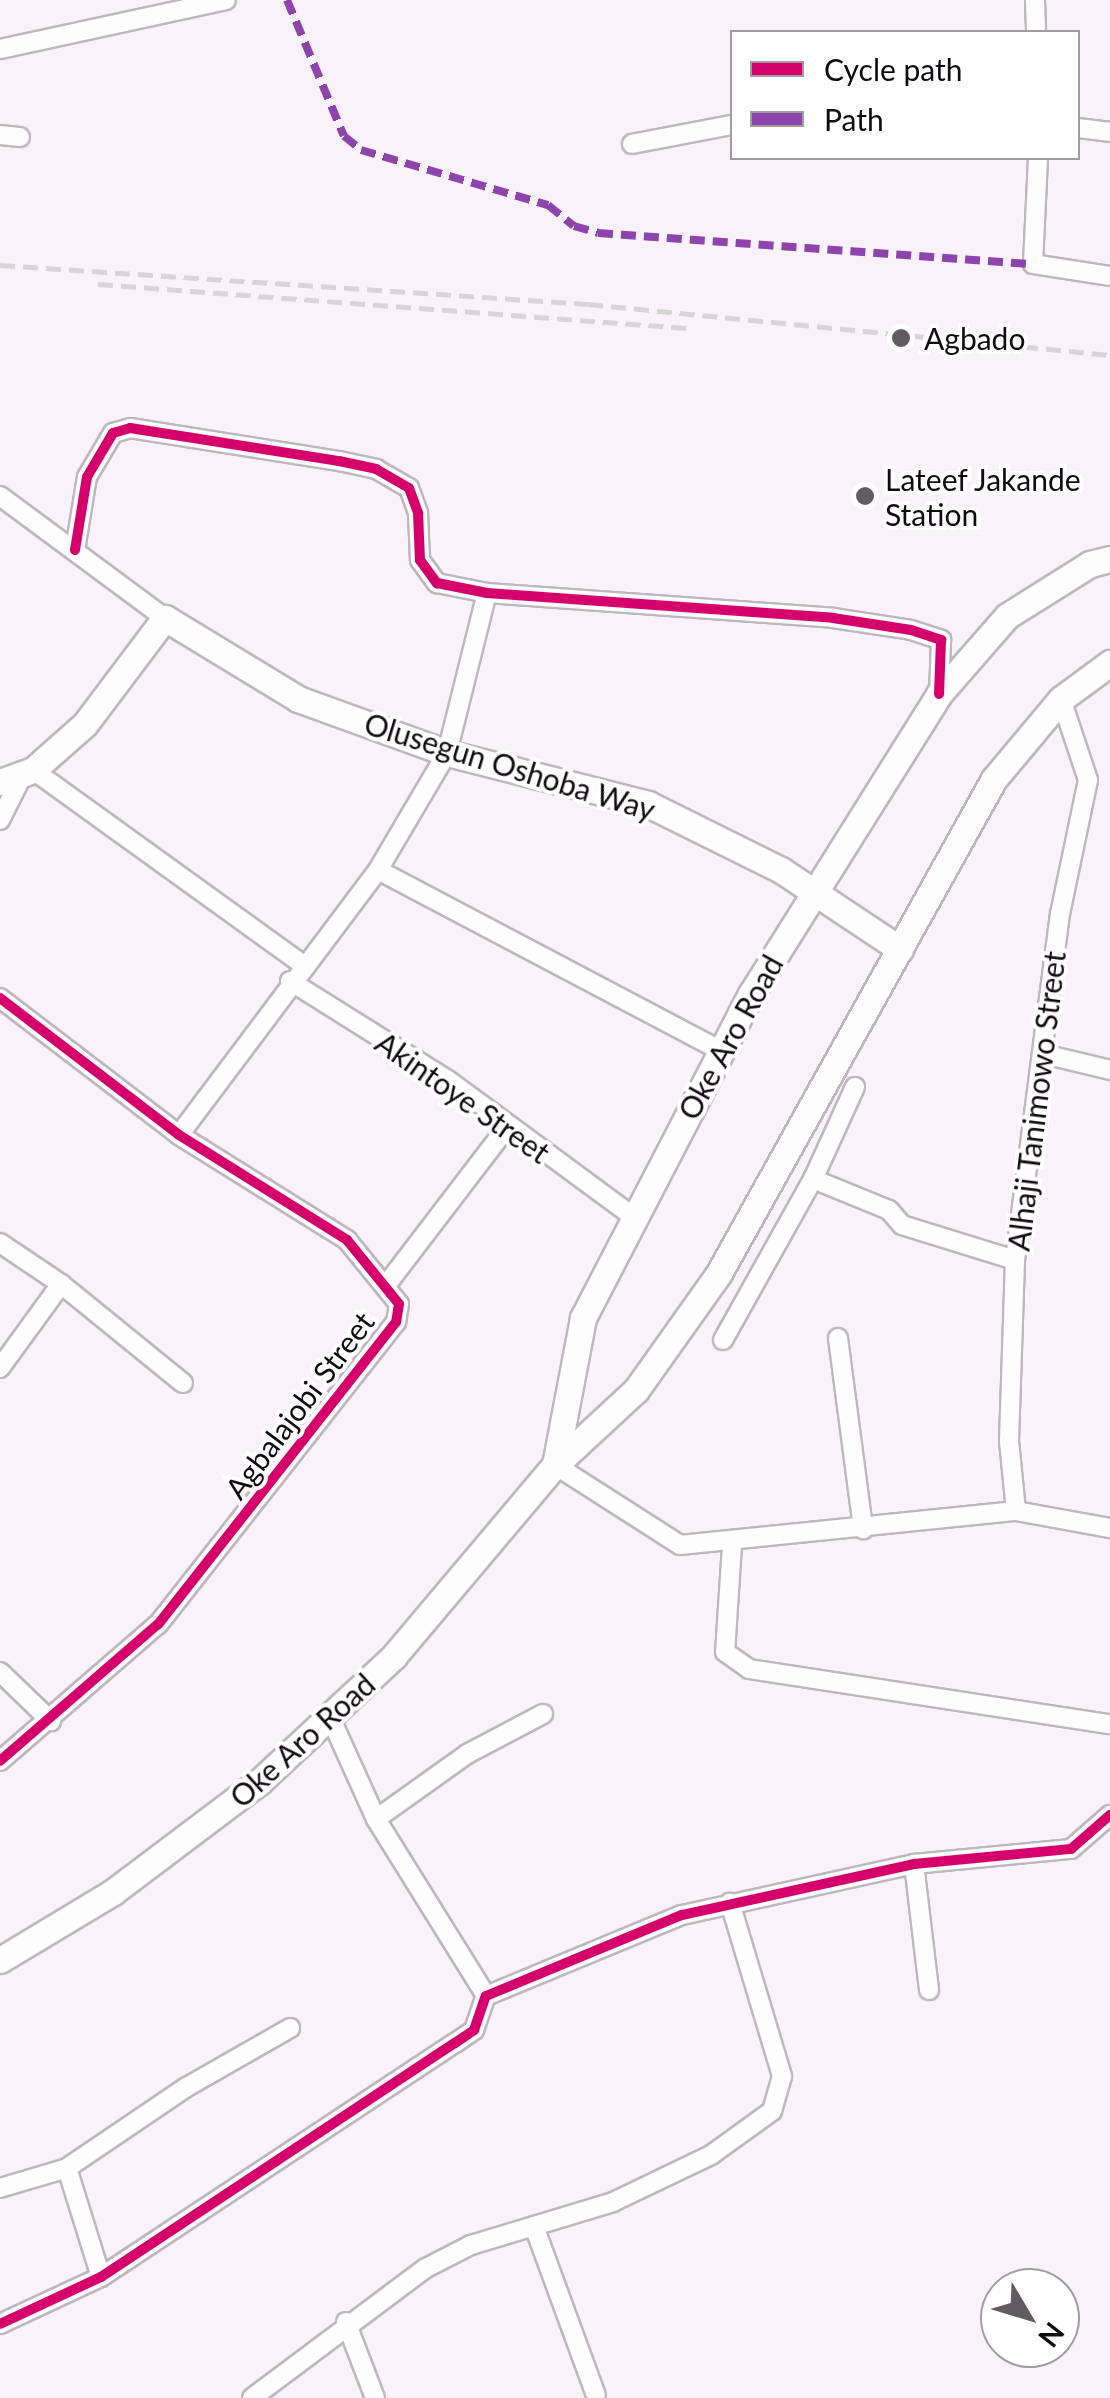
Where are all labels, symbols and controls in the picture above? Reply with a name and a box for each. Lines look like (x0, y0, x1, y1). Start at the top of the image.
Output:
legend (730, 30, 1080, 160)
text: Cycle path (824, 51, 963, 87)
text: Path (824, 101, 884, 137)
place label: Agbado (924, 320, 1025, 356)
marker: Agbado (888, 325, 914, 351)
place label: Lateef Jakande Station (885, 461, 1082, 532)
marker: Lateef Jakande Station (854, 485, 876, 507)
street label: Olusegun Oshoba Way (360, 705, 660, 827)
street label: Oke Aro Road (670, 948, 790, 1126)
street label: Alhaji Tanimowo Street (1000, 949, 1072, 1253)
street label: Akintoye Street (369, 1024, 557, 1170)
street label: Agbalajobi Street (217, 1305, 381, 1505)
street label: Oke Aro Road (222, 1665, 382, 1815)
north arrow (980, 2268, 1080, 2368)
text: N (1032, 2316, 1072, 2354)

